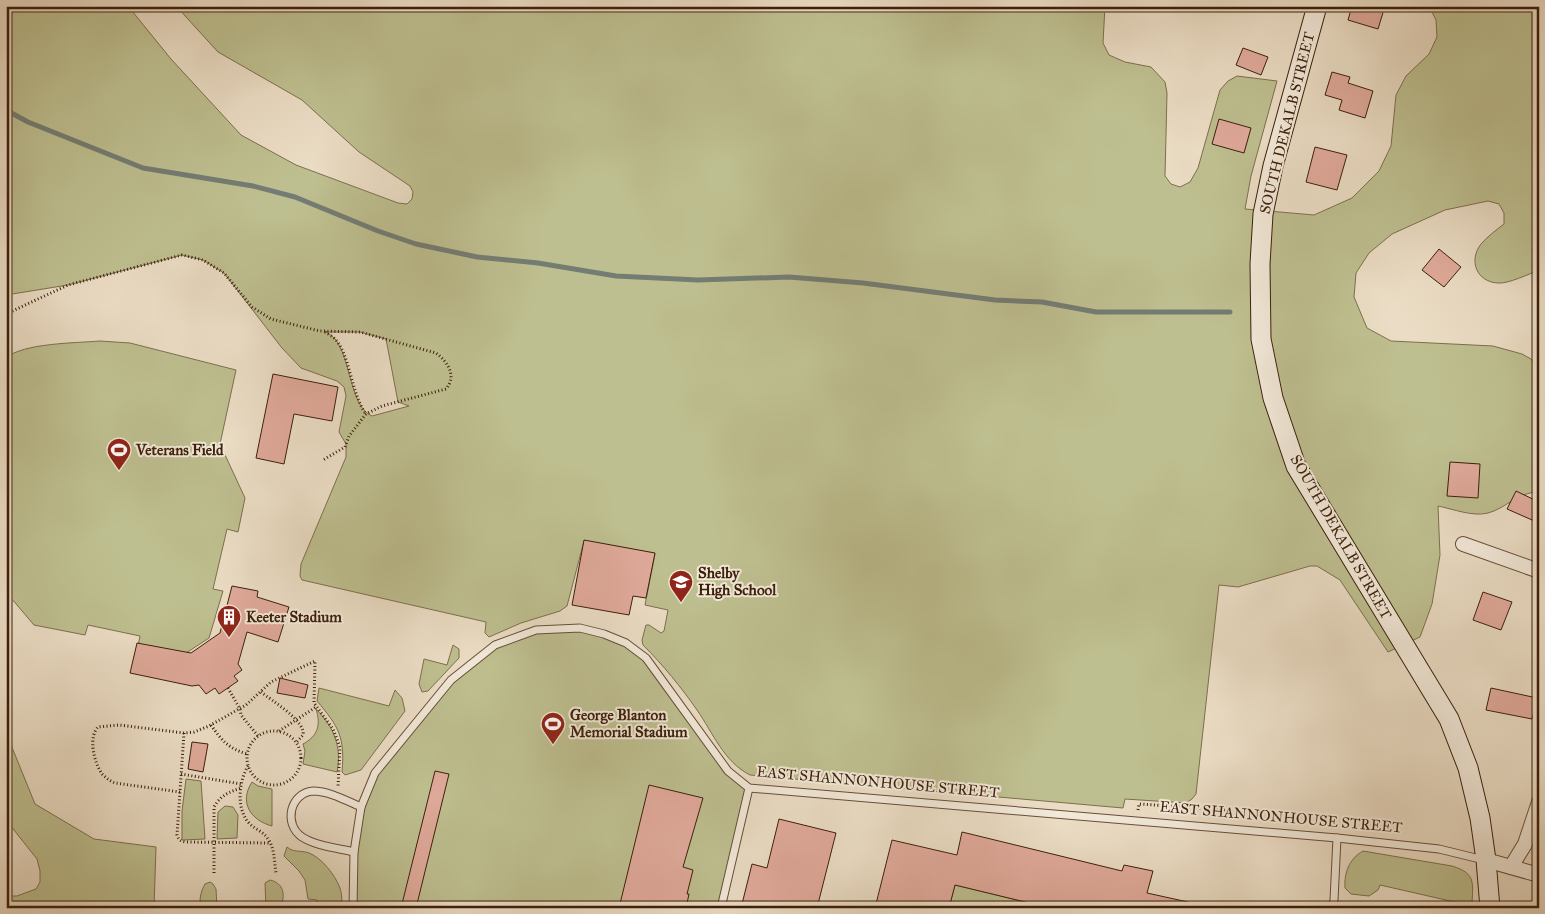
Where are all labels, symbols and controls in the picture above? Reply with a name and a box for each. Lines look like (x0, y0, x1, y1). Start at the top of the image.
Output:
street label: SOUTH DEKALB STREET (1256, 30, 1318, 216)
sports icon: Veterans Field (106, 437, 132, 471)
place label: Veterans Field (135, 441, 224, 459)
street label: SOUTH DEKALB STREET (1286, 452, 1396, 622)
place label: Shelby High School (698, 564, 777, 600)
school or university icon: Shelby High School (668, 569, 694, 603)
building icon: Keeter Stadium (216, 604, 242, 638)
place label: Keeter Stadium (246, 608, 342, 626)
place label: George Blanton Memorial Stadium (570, 706, 688, 741)
sports icon: George Blanton Memorial Stadium (540, 711, 566, 745)
street label: EAST SHANNONHOUSE STREET (756, 762, 1000, 802)
street label: EAST SHANNONHOUSE STREET (1159, 797, 1403, 837)

